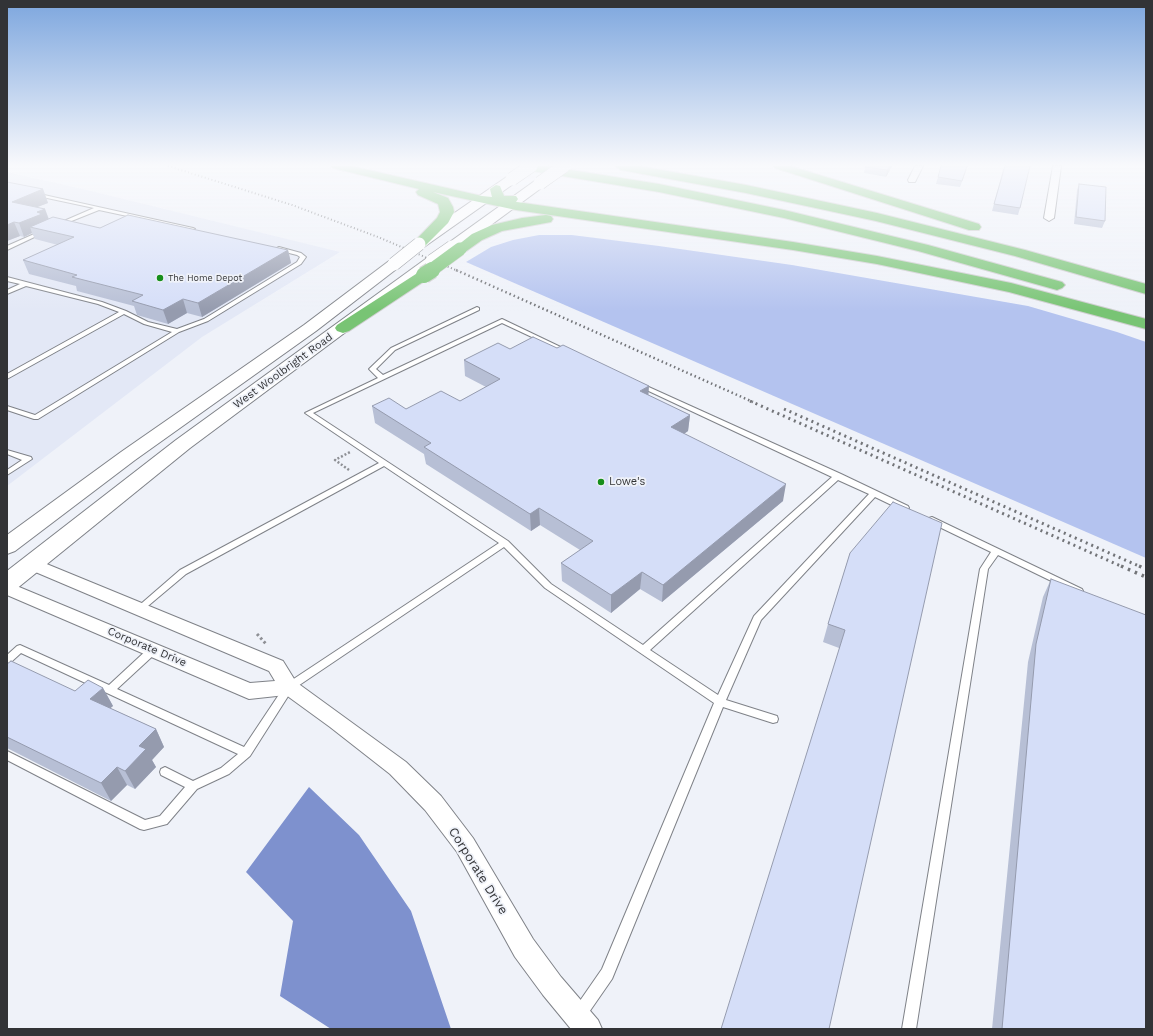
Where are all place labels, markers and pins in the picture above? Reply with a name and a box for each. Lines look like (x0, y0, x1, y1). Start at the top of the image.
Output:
marker: The Home Depot (155, 273, 165, 283)
place label: The Home Depot (168, 273, 242, 283)
place label: Lowe's (609, 475, 645, 489)
marker: Lowe's (596, 477, 606, 487)

